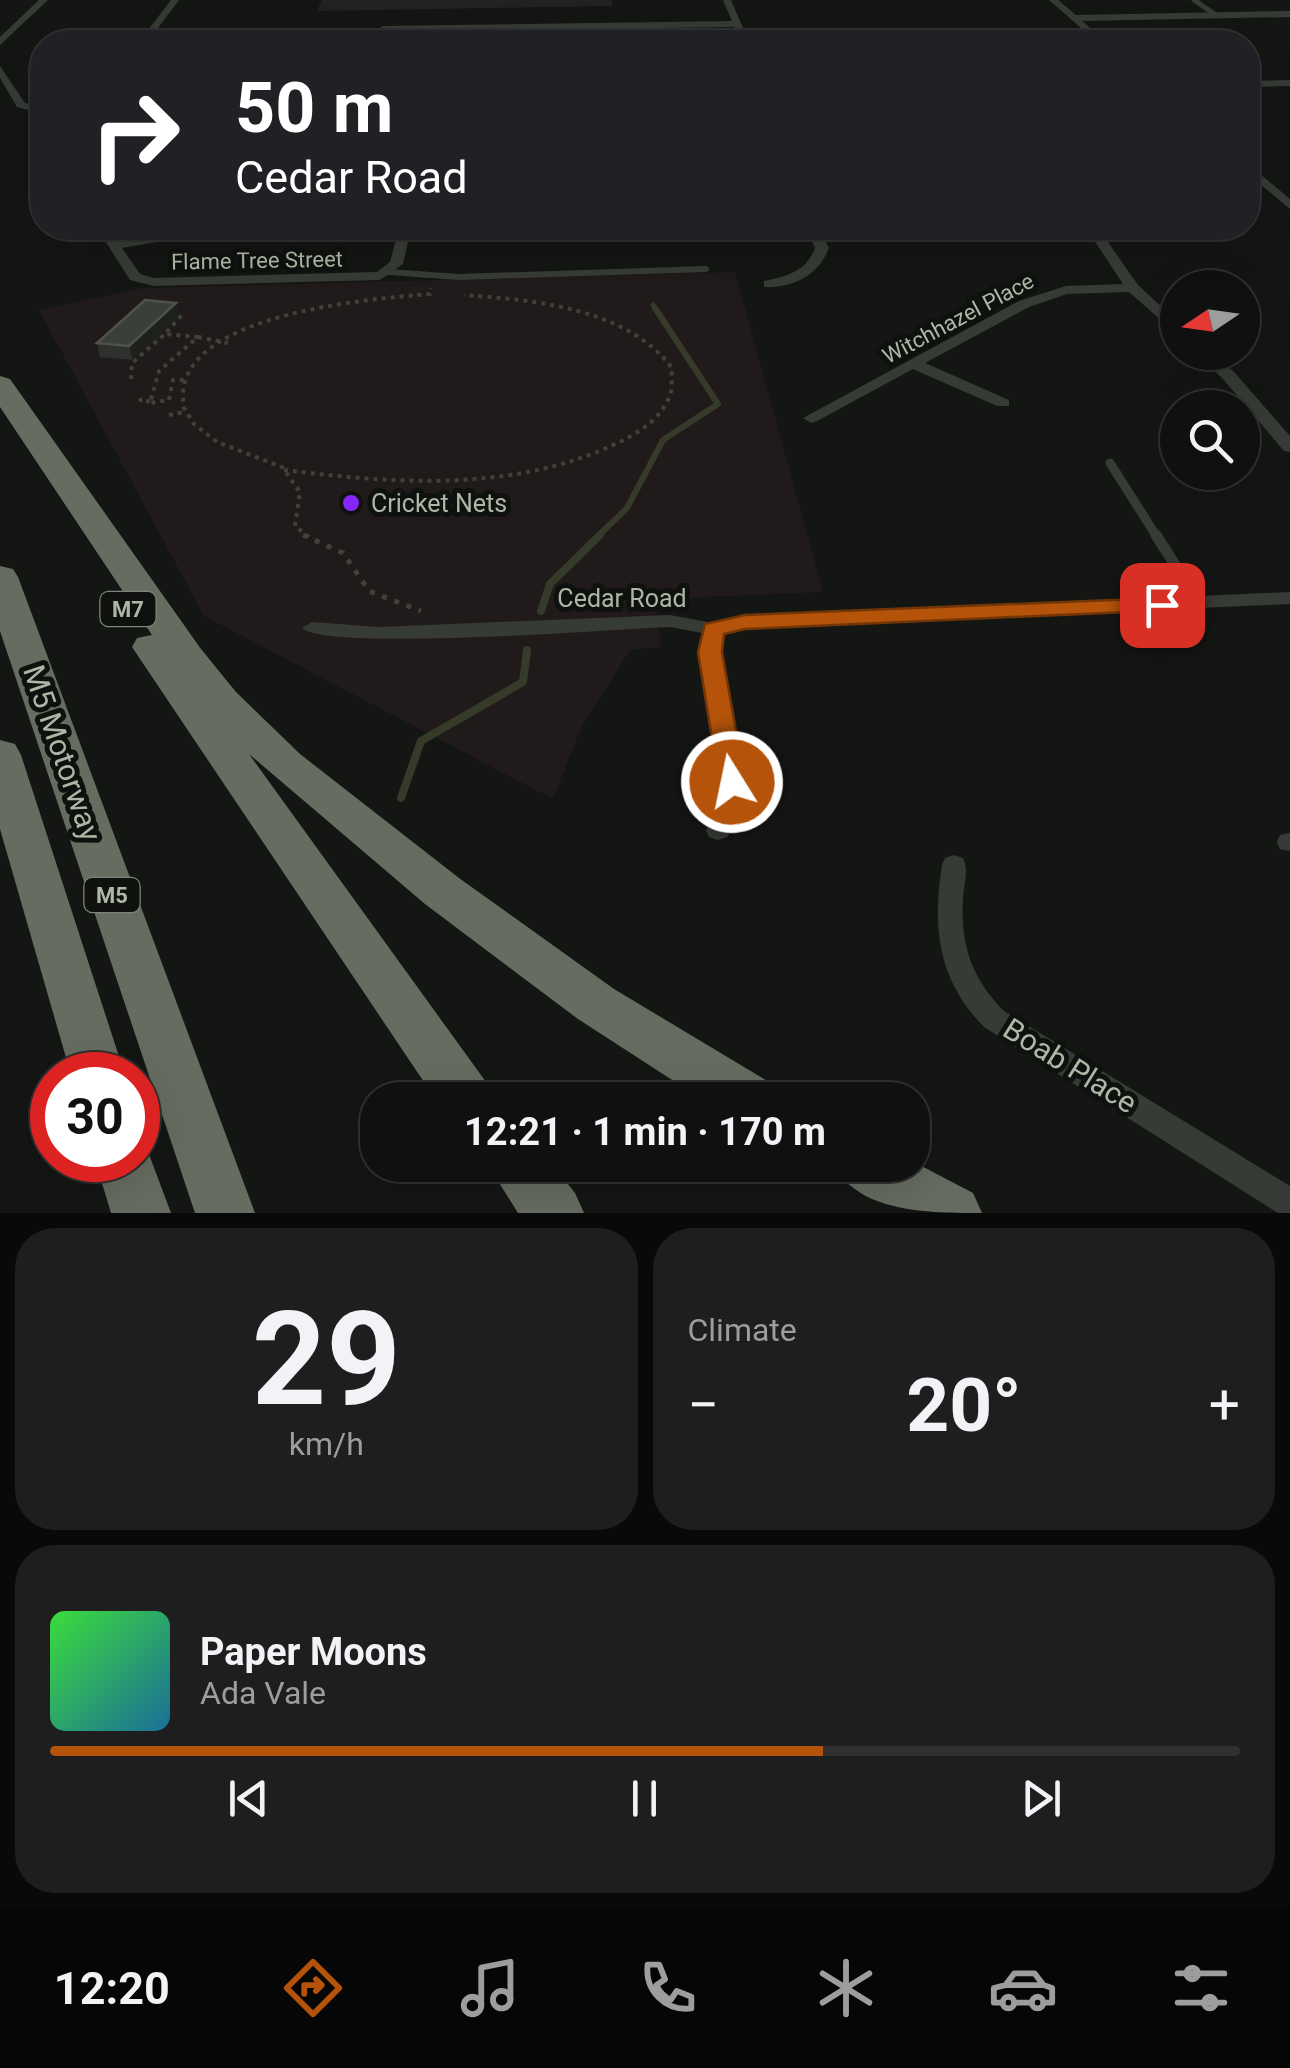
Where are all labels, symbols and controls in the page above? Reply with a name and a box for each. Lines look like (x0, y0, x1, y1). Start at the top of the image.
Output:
text: 50 m (235, 67, 393, 149)
icon: right (70, 70, 200, 200)
text: Cedar Road (235, 151, 468, 204)
street label: Flame Tree Street (171, 247, 343, 274)
street label: Witchhazel Place (878, 268, 1038, 369)
north arrow (1160, 270, 1260, 370)
map controls (1160, 270, 1260, 490)
button: search (1160, 390, 1260, 490)
place label: Cricket Nets (371, 489, 507, 518)
marker: Cricket Nets (340, 492, 362, 514)
pin (1120, 563, 1205, 648)
icon: arrive (1135, 578, 1190, 633)
street label: Cedar Road (557, 584, 687, 613)
road number: M7 (100, 592, 156, 626)
street label: M5 Motorway (16, 660, 109, 845)
position arrow (680, 730, 784, 834)
road number: M5 (84, 878, 140, 912)
street label: Boab Place (997, 1011, 1143, 1120)
speed limit sign: 30 (30, 1052, 160, 1182)
text: 12:21 · 1 min · 170 m (464, 1110, 826, 1154)
text: 29 (252, 1283, 401, 1436)
text: Climate (688, 1311, 797, 1349)
text: 20° (906, 1361, 1022, 1449)
text: − (688, 1373, 719, 1437)
text: + (1209, 1373, 1240, 1437)
text: km/h (289, 1425, 364, 1463)
text: Paper Moons (200, 1630, 427, 1674)
text: Ada Vale (200, 1674, 326, 1712)
icon: previous (221, 1771, 276, 1826)
icon: pause (617, 1771, 672, 1826)
icon: next (1014, 1771, 1069, 1826)
icon: directions (278, 1953, 348, 2023)
icon: music (455, 1953, 525, 2023)
icon: phone (633, 1953, 703, 2023)
icon: climate (811, 1953, 881, 2023)
icon: car (988, 1953, 1058, 2023)
icon: filters (1166, 1953, 1236, 2023)
text: 12:20 (54, 1962, 170, 2015)

